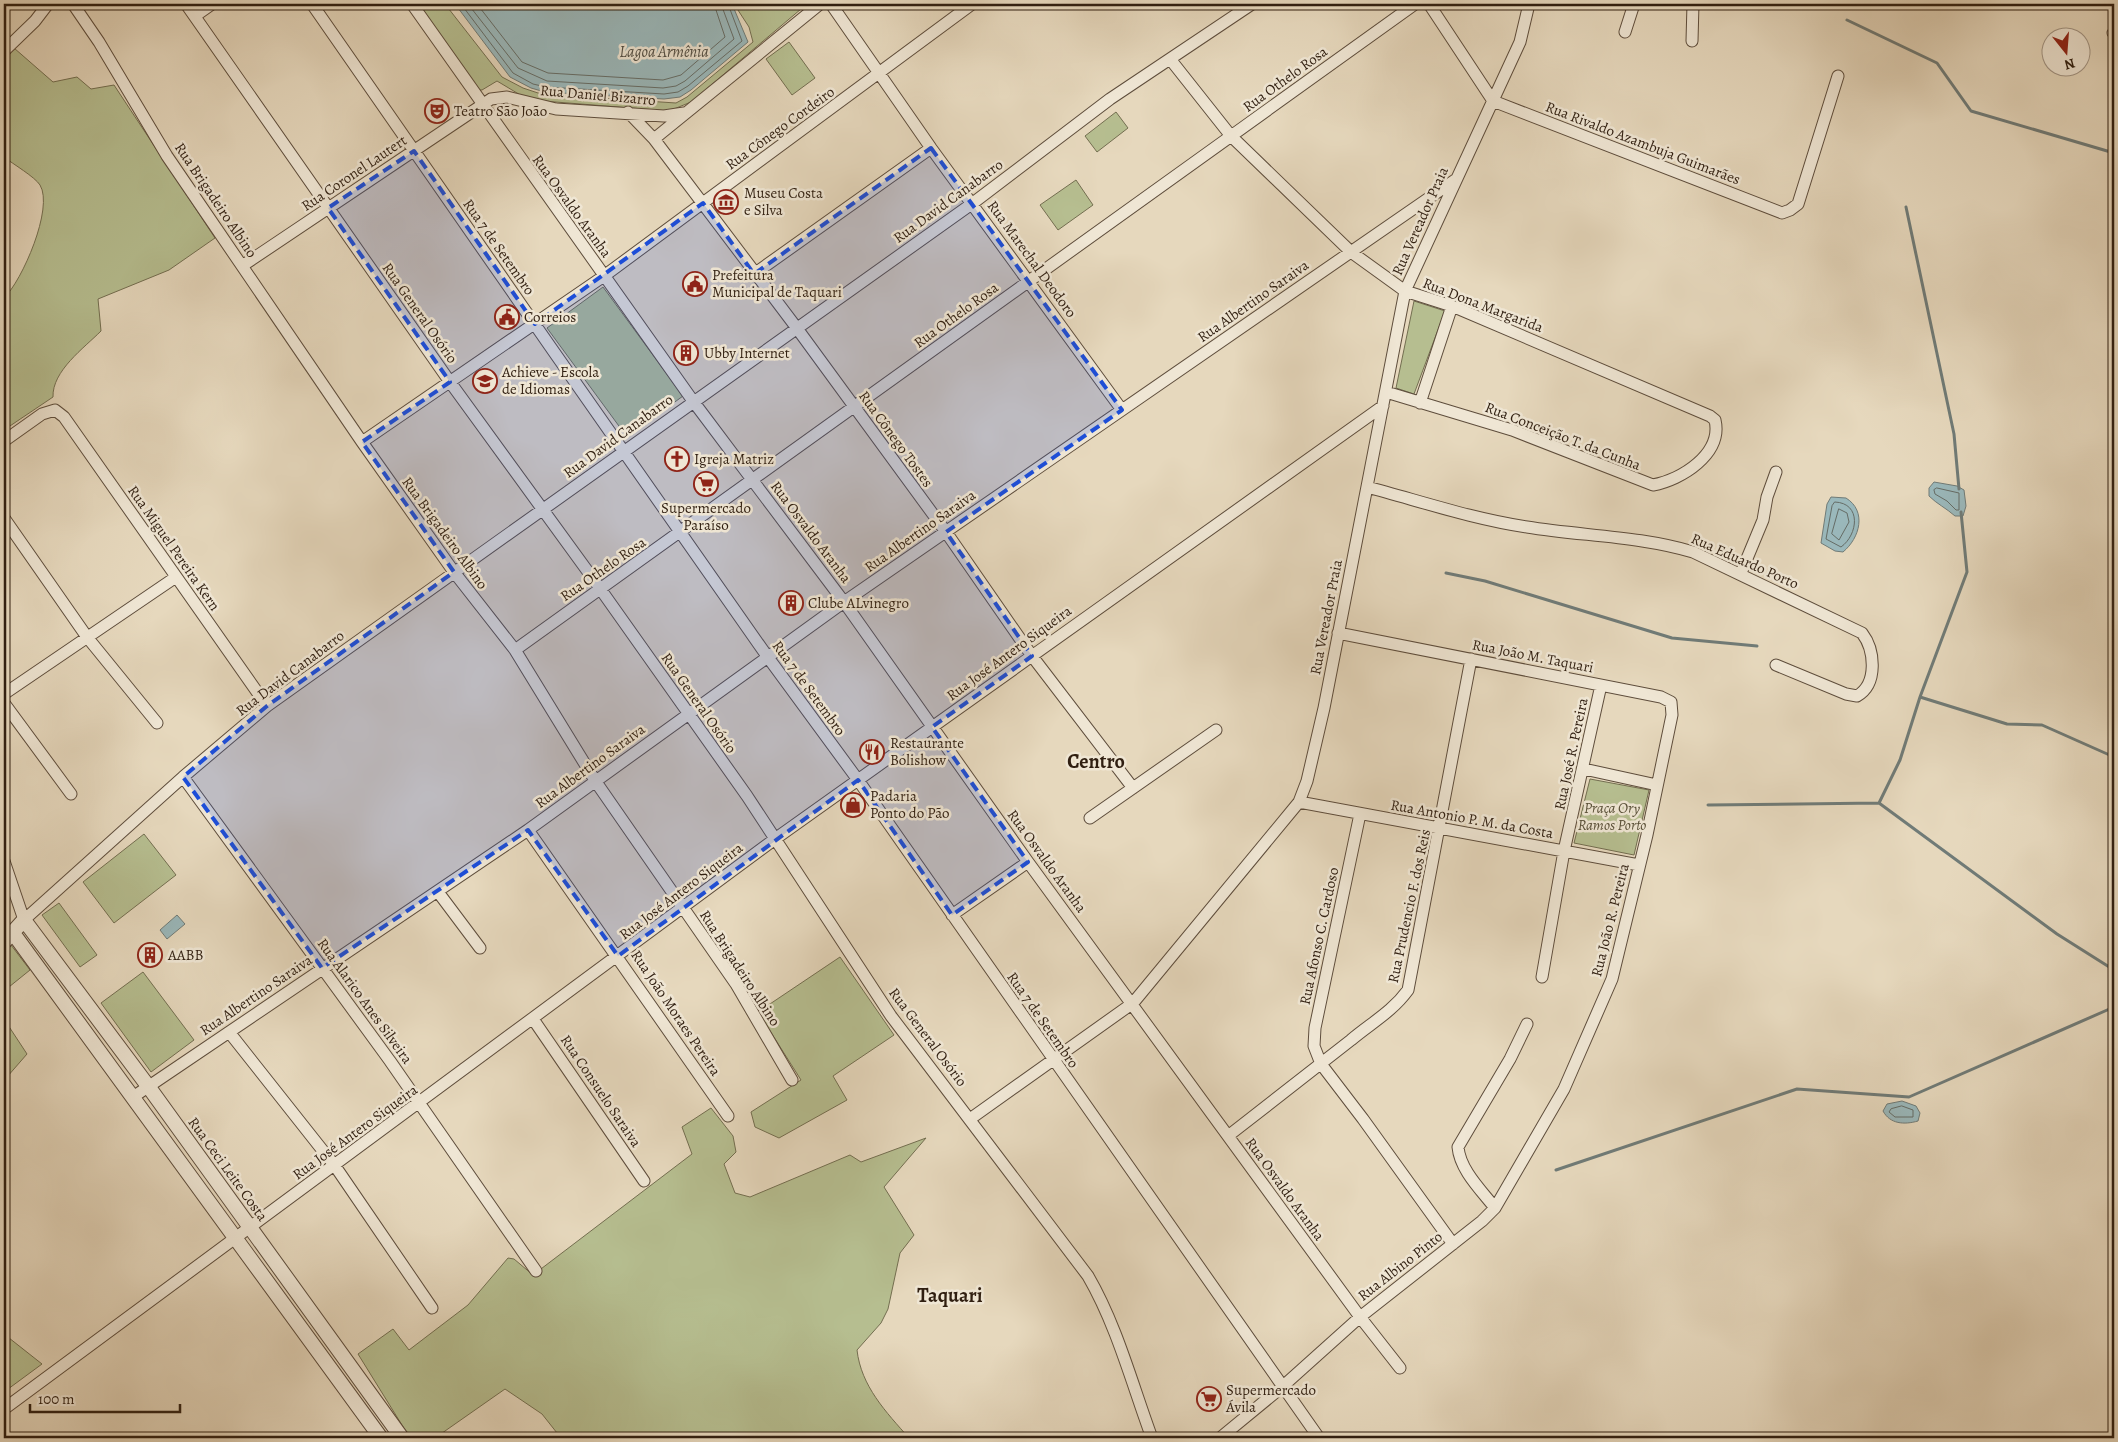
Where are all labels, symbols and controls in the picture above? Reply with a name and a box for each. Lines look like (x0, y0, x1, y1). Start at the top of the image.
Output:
north arrow (2040, 28, 2090, 78)
water label: Lagoa Armênia (619, 41, 709, 63)
street label: Rua Othelo Rosa (1239, 41, 1331, 117)
text: N (2062, 53, 2077, 75)
street label: Rua Daniel Bizarro (539, 80, 657, 110)
street label: Rua Cônego Cordeiro (721, 82, 839, 174)
street label: Rua Rivaldo Azambuja Guimarães (1543, 97, 1743, 189)
theatre icon: Teatro São João (424, 98, 450, 124)
place label: Teatro São João (454, 101, 547, 121)
street label: Rua Coronel Lautert (297, 130, 411, 216)
street label: Rua Brigadeiro Albino (170, 139, 262, 261)
street label: Rua Osvaldo Aranha (528, 150, 616, 262)
street label: Rua David Canabarro (889, 154, 1007, 248)
street label: Rua Vereador Praia (1387, 163, 1453, 279)
place label: Museu Costa e Silva (744, 183, 823, 220)
museum icon: Museu Costa e Silva (713, 189, 739, 215)
street label: Rua 7 de Setembro (458, 195, 540, 299)
street label: Rua Marechal Deodoro (983, 197, 1081, 321)
street label: Rua Albertino Saraiva (1193, 255, 1313, 347)
street label: Rua General Osório (378, 259, 462, 367)
place label: Prefeitura Municipal de Taquari (712, 265, 842, 302)
public building icon: Prefeitura Municipal de Taquari (682, 271, 708, 297)
street label: Rua Dona Margarida (1420, 273, 1546, 337)
street label: Rua Othelo Rosa (910, 277, 1002, 353)
public building icon: Correios (494, 304, 520, 330)
place label: Correios (524, 307, 576, 327)
building icon: Ubby Internet (673, 340, 699, 366)
place label: Ubby Internet (704, 343, 790, 363)
place label: Achieve - Escola de Idiomas (501, 362, 599, 399)
school or university icon: Achieve - Escola de Idiomas (472, 368, 498, 394)
street label: Rua Cônego Tostes (854, 387, 938, 491)
street label: Rua David Canabarro (559, 389, 677, 483)
street label: Rua Conceição T. da Cunha (1482, 397, 1644, 475)
church icon: Igreja Matriz (664, 446, 690, 472)
place label: Igreja Matriz (694, 449, 774, 469)
supermarket icon: Supermercado Paraíso (693, 471, 719, 497)
street label: Rua Brigadeiro Albino (397, 473, 493, 593)
street label: Rua Osvaldo Aranha (766, 477, 856, 587)
street label: Rua Miguel Pereira Kern (123, 481, 225, 615)
street label: Rua Albertino Saraiva (860, 485, 980, 577)
place label: Supermercado Paraíso (661, 498, 751, 535)
street label: Rua Eduardo Porto (1688, 528, 1802, 594)
street label: Rua Othelo Rosa (556, 532, 650, 606)
street label: Rua Vereador Praia (1305, 558, 1347, 676)
building icon: Clube ALvinegro (778, 590, 804, 616)
place label: Clube ALvinegro (808, 593, 909, 613)
street label: Rua José Antero Siqueira (942, 601, 1076, 705)
street label: Rua David Canabarro (232, 626, 348, 720)
street label: Rua João M. Taquari (1471, 634, 1595, 678)
street label: Rua 7 de Setembro (768, 636, 850, 740)
street label: Rua General Osório (657, 649, 741, 757)
street label: Rua José R. Pereira (1549, 696, 1593, 812)
street label: Rua Albertino Saraiva (531, 719, 649, 813)
place label: Restaurante Bolishow (890, 733, 964, 770)
restaurant icon: Restaurante Bolishow (859, 739, 885, 765)
district label: Centro (1067, 748, 1125, 775)
place label: Padaria Ponto do Pão (870, 786, 950, 823)
shop icon: Padaria Ponto do Pão (840, 792, 866, 818)
street label: Rua Antonio P. M. da Costa (1389, 795, 1555, 843)
park label: Praça Ory Ramos Porto (1578, 798, 1646, 835)
street label: Rua Osvaldo Aranha (1003, 805, 1091, 917)
street label: Rua Prudencio F. dos Reis (1383, 827, 1435, 985)
street label: Rua José Antero Siqueira (615, 838, 747, 944)
street label: Rua João R. Pereira (1586, 861, 1634, 979)
street label: Rua Afonso C. Cardoso (1295, 865, 1343, 1007)
street label: Rua Brigadeiro Albino (695, 906, 785, 1030)
street label: Rua Alarico Anes Silveira (313, 934, 417, 1068)
building icon: AABB (137, 942, 163, 968)
place label: AABB (167, 945, 203, 965)
street label: Rua João Moraes Pereira (626, 946, 726, 1080)
street label: Rua Albertino Saraiva (196, 950, 316, 1040)
street label: Rua 7 de Setembro (1002, 968, 1084, 1072)
street label: Rua General Osório (884, 984, 972, 1090)
street label: Rua Consuelo Saraiva (556, 1031, 646, 1151)
street label: Rua José Antero Siqueira (288, 1080, 422, 1184)
street label: Rua Ceci Leite Costa (183, 1113, 273, 1225)
street label: Rua Osvaldo Aranha (1241, 1133, 1329, 1245)
street label: Rua Albino Pinto (1353, 1227, 1447, 1305)
district label: Taquari (917, 1282, 983, 1309)
place label: Supermercado Ávila (1225, 1380, 1316, 1417)
scale bar (30, 1382, 180, 1414)
supermarket icon: Supermercado Ávila (1196, 1386, 1222, 1412)
text: 100 m (38, 1389, 75, 1409)

